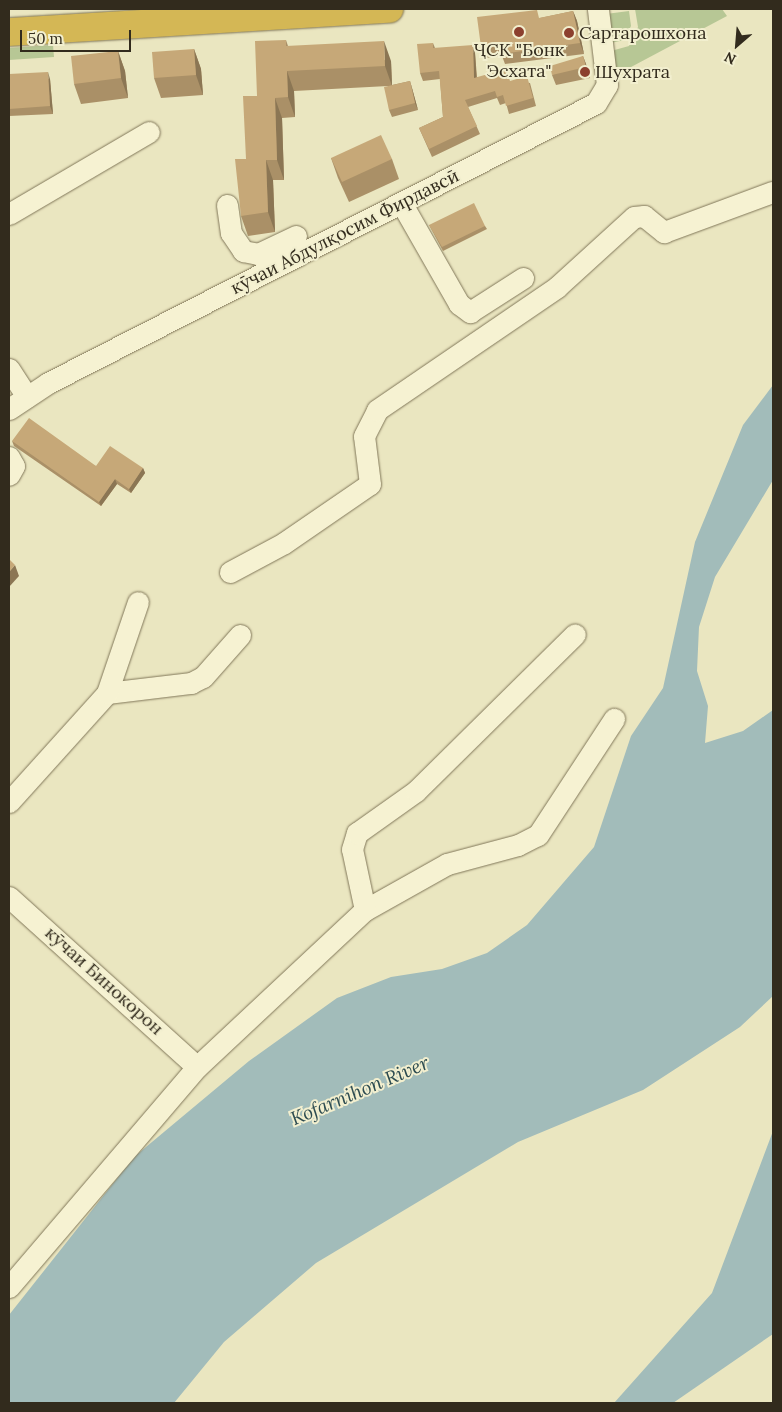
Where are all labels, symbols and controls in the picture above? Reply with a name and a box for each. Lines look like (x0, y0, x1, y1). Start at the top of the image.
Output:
scale bar (22, 20, 134, 52)
north arrow (712, 20, 762, 70)
place label: Сартарошхона (579, 22, 707, 44)
marker: ҶСК "Бонк Эсхата" (513, 26, 525, 38)
marker: Сартарошхона (563, 27, 575, 39)
text: 50 m (28, 29, 63, 48)
place label: ҶСК "Бонк Эсхата" (473, 40, 565, 82)
text: N (721, 48, 739, 69)
place label: Шухрата (595, 61, 670, 83)
marker: Шухрата (579, 66, 591, 78)
street label: кӯчаи Абдулқосим Фирдавсӣ (227, 165, 463, 299)
street label: кӯчаи Бинокорон (41, 922, 167, 1040)
water label: Kofarnihon River (287, 1052, 433, 1130)

